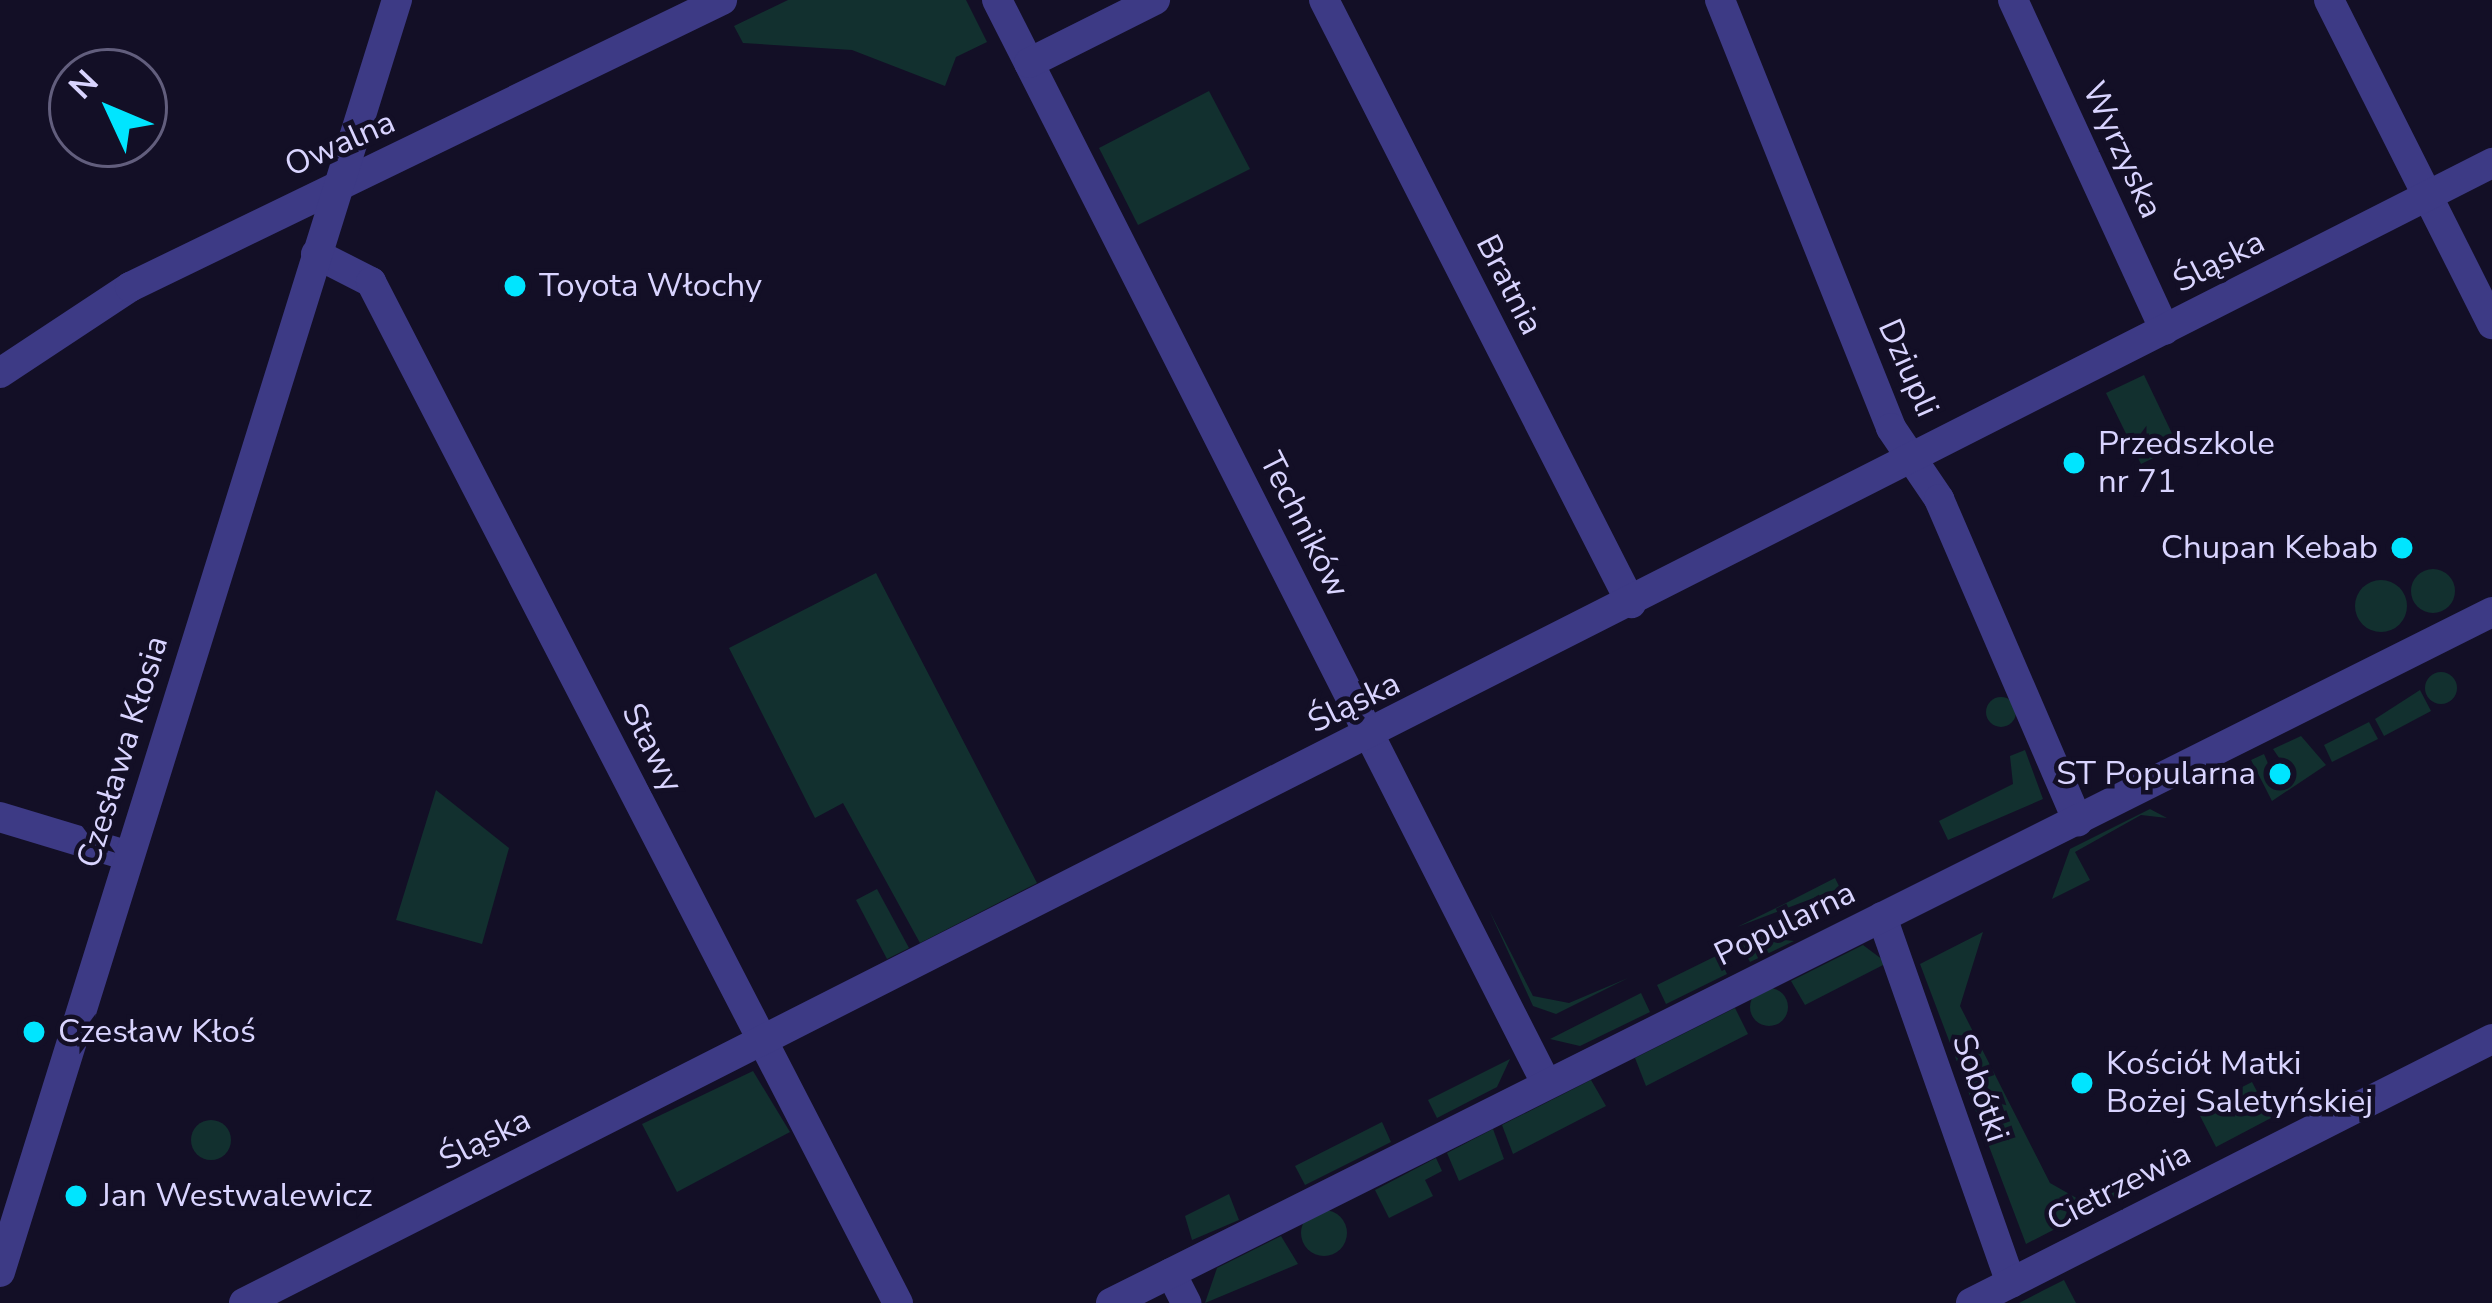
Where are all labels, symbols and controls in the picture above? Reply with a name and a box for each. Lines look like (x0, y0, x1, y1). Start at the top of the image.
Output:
north arrow (48, 48, 168, 168)
text: N (59, 60, 109, 109)
street label: Wyrzyska (2073, 76, 2171, 224)
street label: Owalna (279, 102, 401, 186)
street label: Śląska (2167, 222, 2271, 302)
street label: Bratnia (1467, 228, 1551, 342)
place label: Toyota Włochy (539, 266, 762, 306)
marker: Toyota Włochy (502, 273, 528, 299)
street label: Dziupli (1869, 313, 1947, 423)
place label: Przedszkole nr 71 (2098, 424, 2275, 502)
street label: Techników (1251, 446, 1357, 604)
marker: Przedszkole nr 71 (2061, 450, 2087, 476)
place label: Chupan Kebab (2161, 528, 2378, 568)
marker: Chupan Kebab (2389, 535, 2415, 561)
street label: Czesława Kłosia (69, 631, 177, 873)
street label: Śląska (1302, 664, 1406, 742)
street label: Stawy (613, 697, 691, 799)
place label: ST Popularna (2056, 754, 2256, 794)
marker: ST Popularna (2267, 761, 2293, 787)
street label: Popularna (1708, 873, 1862, 975)
place label: Czesław Kłoś (58, 1012, 256, 1052)
marker: Czesław Kłoś (21, 1019, 47, 1045)
street label: Sobótki (1943, 1029, 2017, 1147)
place label: Kościół Matki Bożej Saletyńskiej (2106, 1044, 2373, 1122)
marker: Kościół Matki Bożej Saletyńskiej (2069, 1070, 2095, 1096)
street label: Śląska (433, 1100, 537, 1180)
street label: Cietrzewia (2041, 1134, 2197, 1240)
place label: Jan Westwalewicz (100, 1176, 373, 1216)
marker: Jan Westwalewicz (63, 1183, 89, 1209)

